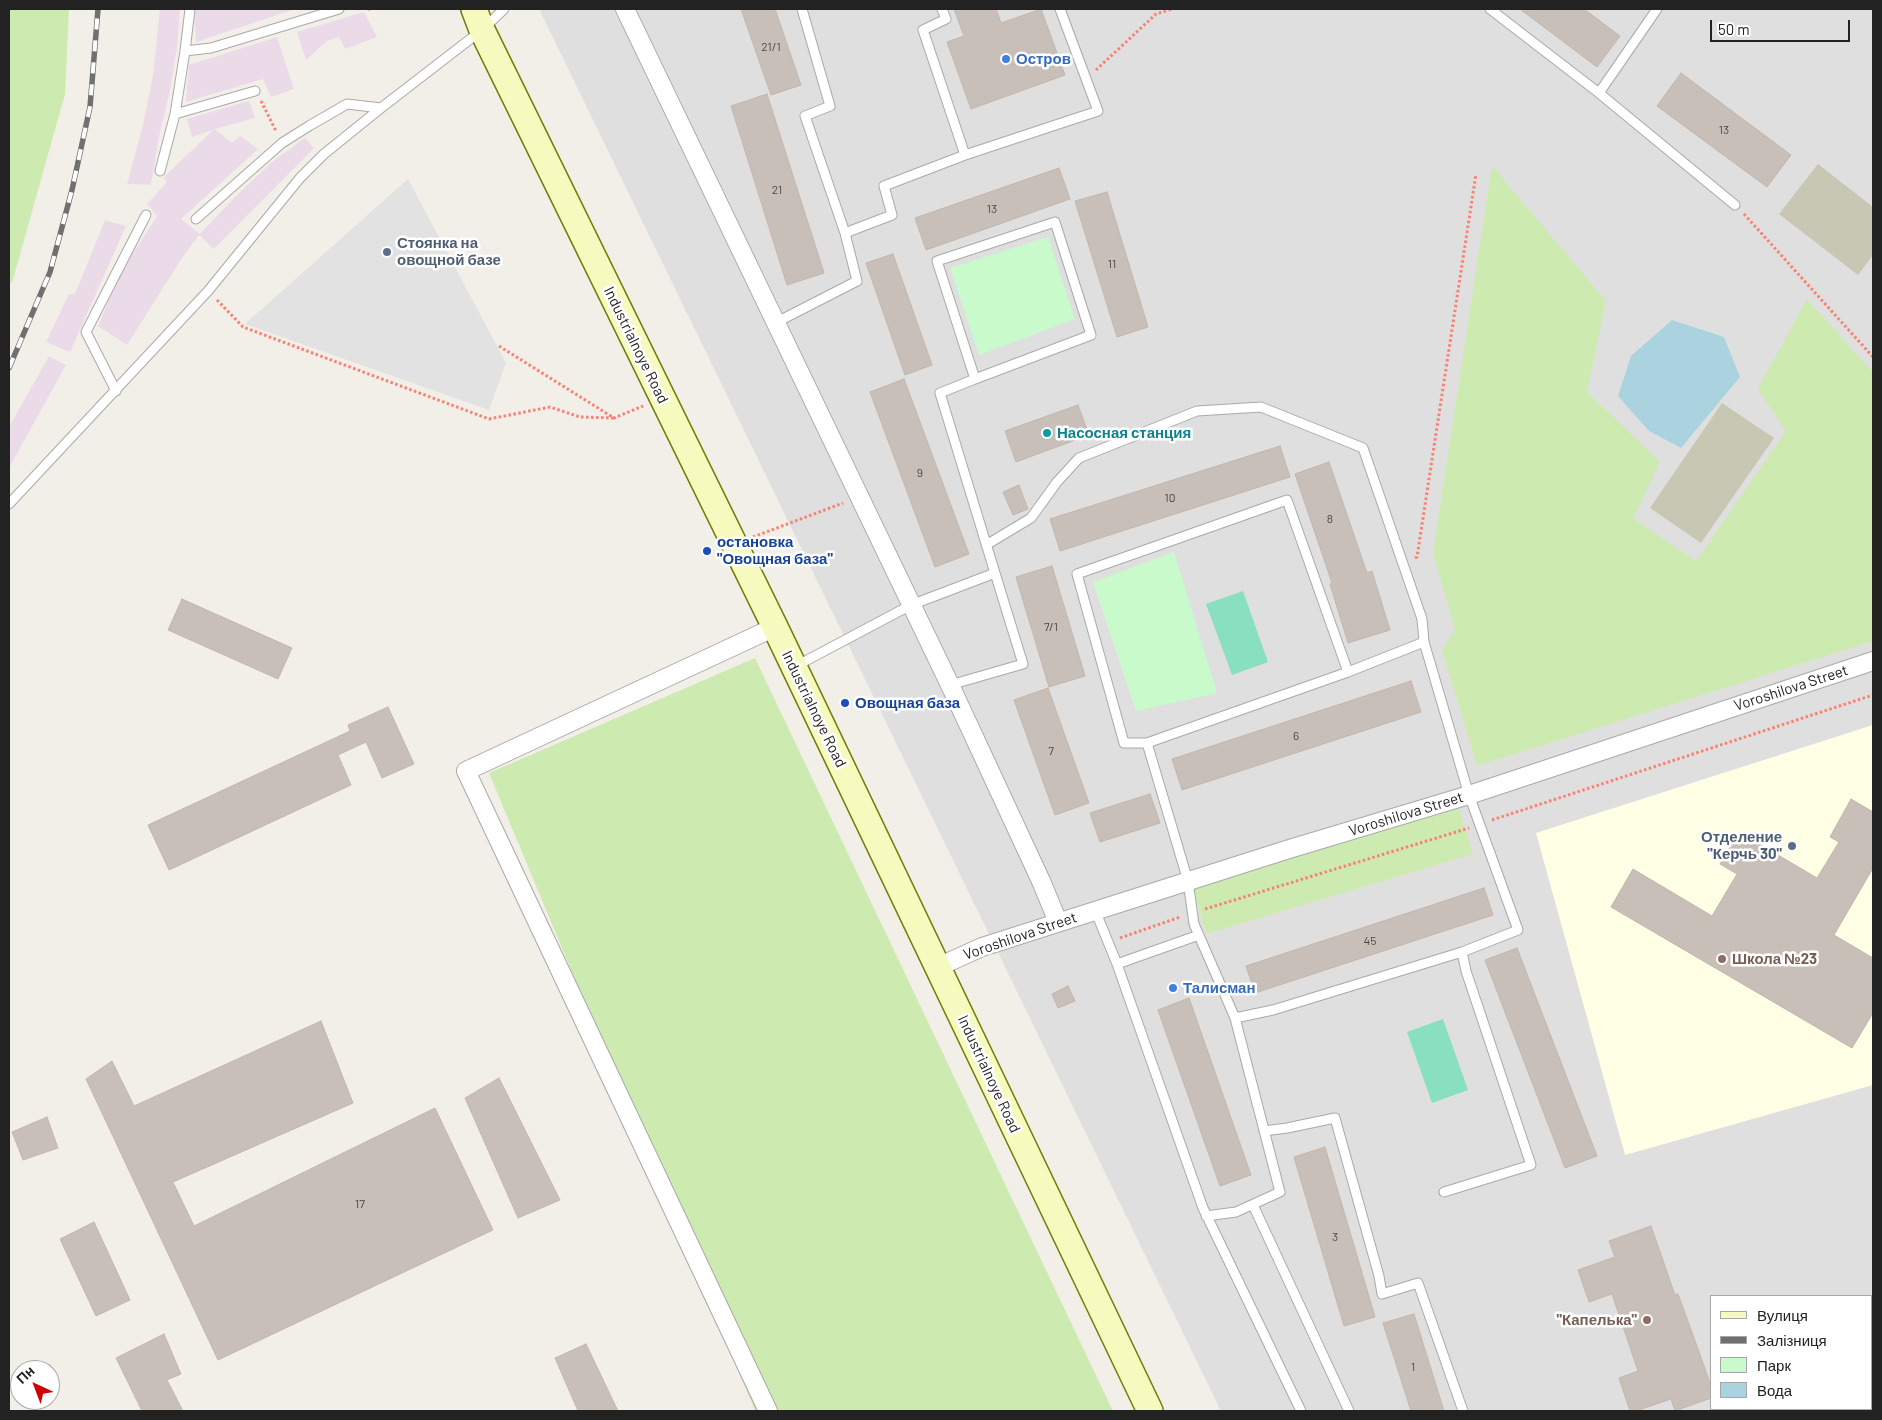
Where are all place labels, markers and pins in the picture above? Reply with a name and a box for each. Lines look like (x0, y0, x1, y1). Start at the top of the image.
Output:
place label: Остров (1016, 50, 1071, 68)
marker: Остров (1000, 53, 1012, 65)
place label: Стоянка на овощной базе (397, 234, 501, 269)
marker: Стоянка на овощной базе (381, 246, 393, 258)
place label: Насосная станция (1057, 424, 1191, 442)
marker: Насосная станция (1041, 427, 1053, 439)
place label: остановка "Овощная база" (717, 533, 833, 568)
marker: остановка "Овощная база" (701, 545, 713, 557)
place label: Овощная база (855, 694, 960, 712)
marker: Овощная база (839, 697, 851, 709)
place label: Отделение "Керчь 30" (1701, 828, 1782, 863)
marker: Отделение "Керчь 30" (1786, 840, 1798, 852)
place label: Школа №23 (1732, 950, 1817, 968)
marker: Школа №23 (1716, 953, 1728, 965)
place label: Талисман (1183, 979, 1256, 997)
marker: Талисман (1167, 982, 1179, 994)
place label: "Капелька" (1557, 1311, 1637, 1329)
marker: "Капелька" (1641, 1314, 1653, 1326)

